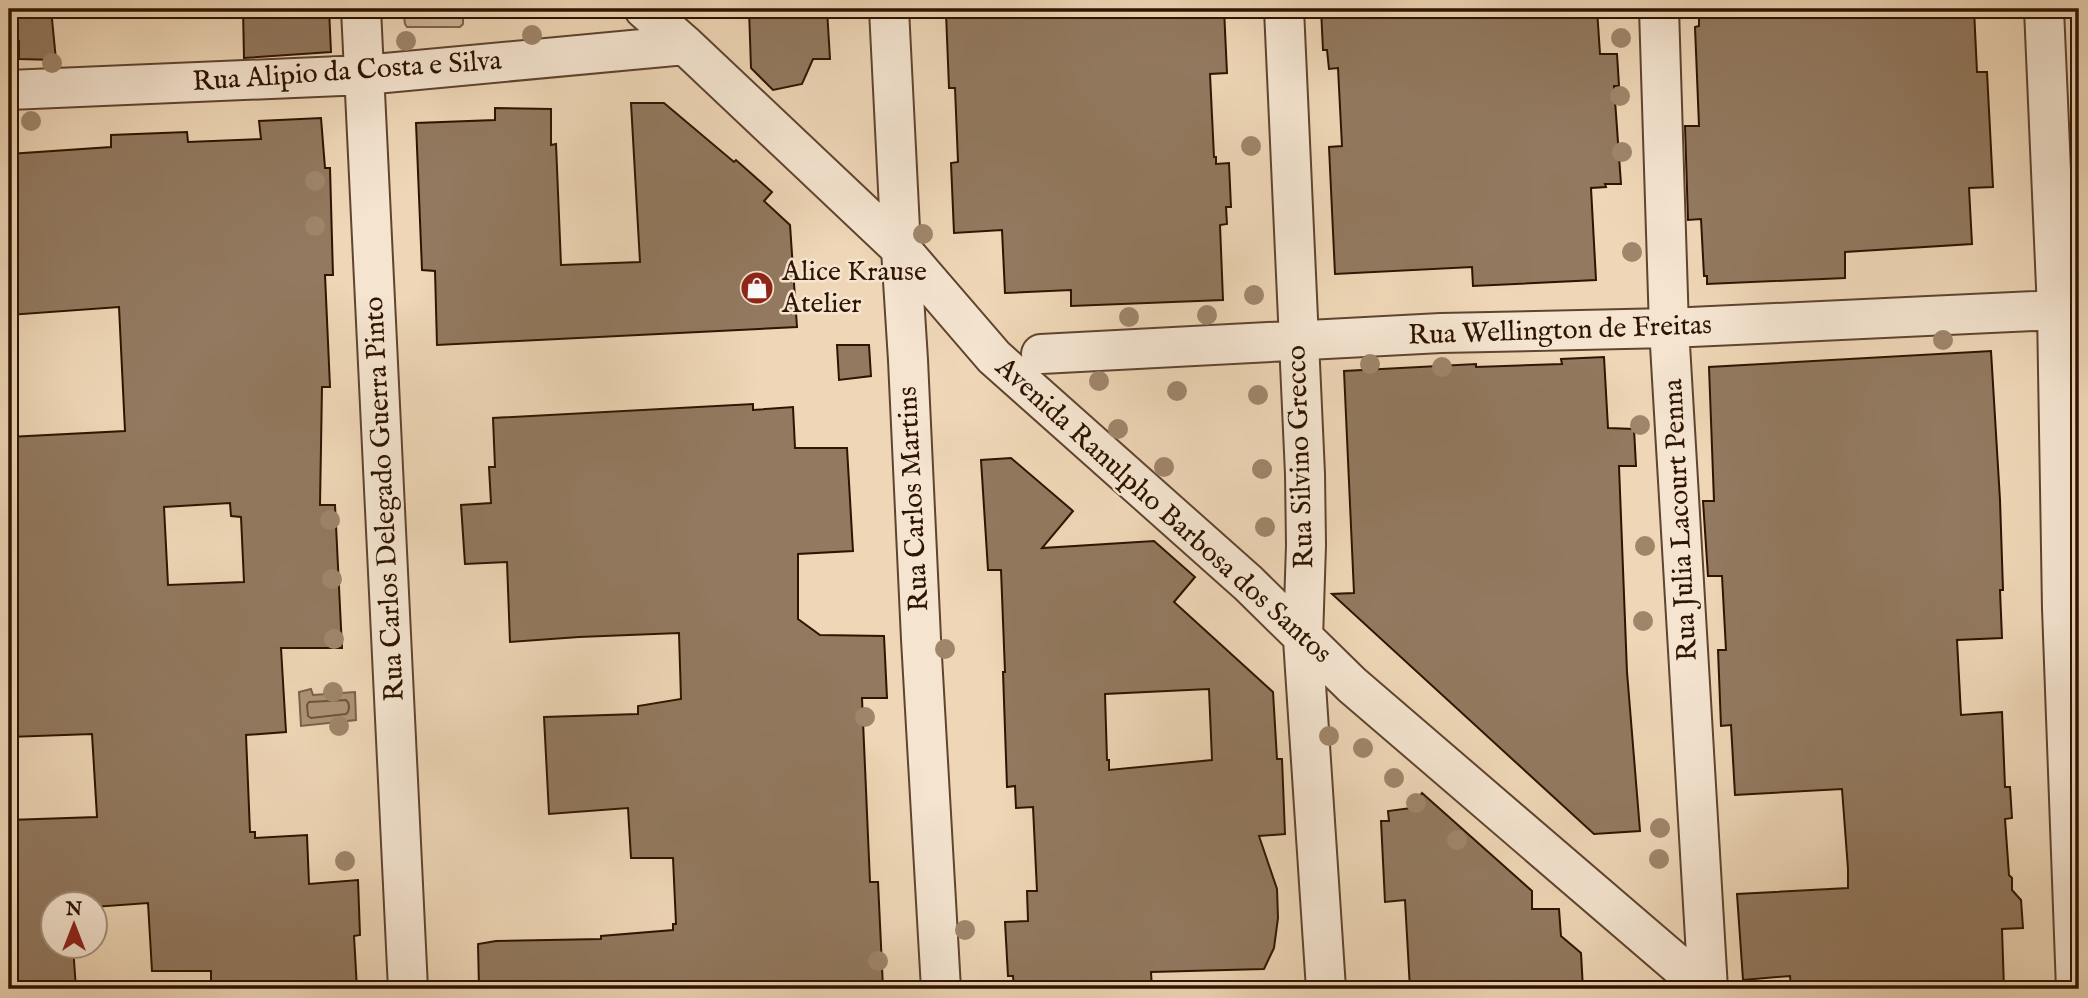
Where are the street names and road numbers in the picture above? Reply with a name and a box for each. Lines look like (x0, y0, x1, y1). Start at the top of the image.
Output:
street label: Rua Alipio da Costa e Silva (191, 44, 504, 100)
street label: Rua Carlos Delegado Guerra Pinto (357, 296, 413, 702)
street label: Rua Wellington de Freitas (1407, 308, 1713, 354)
street label: Rua Silvino Grecco (1280, 345, 1322, 569)
street label: Avenida Ranulpho Barbosa dos Santos (987, 350, 1339, 672)
street label: Rua Julia Lacourt Penna (1656, 377, 1706, 662)
street label: Rua Carlos Martins (891, 386, 937, 612)

